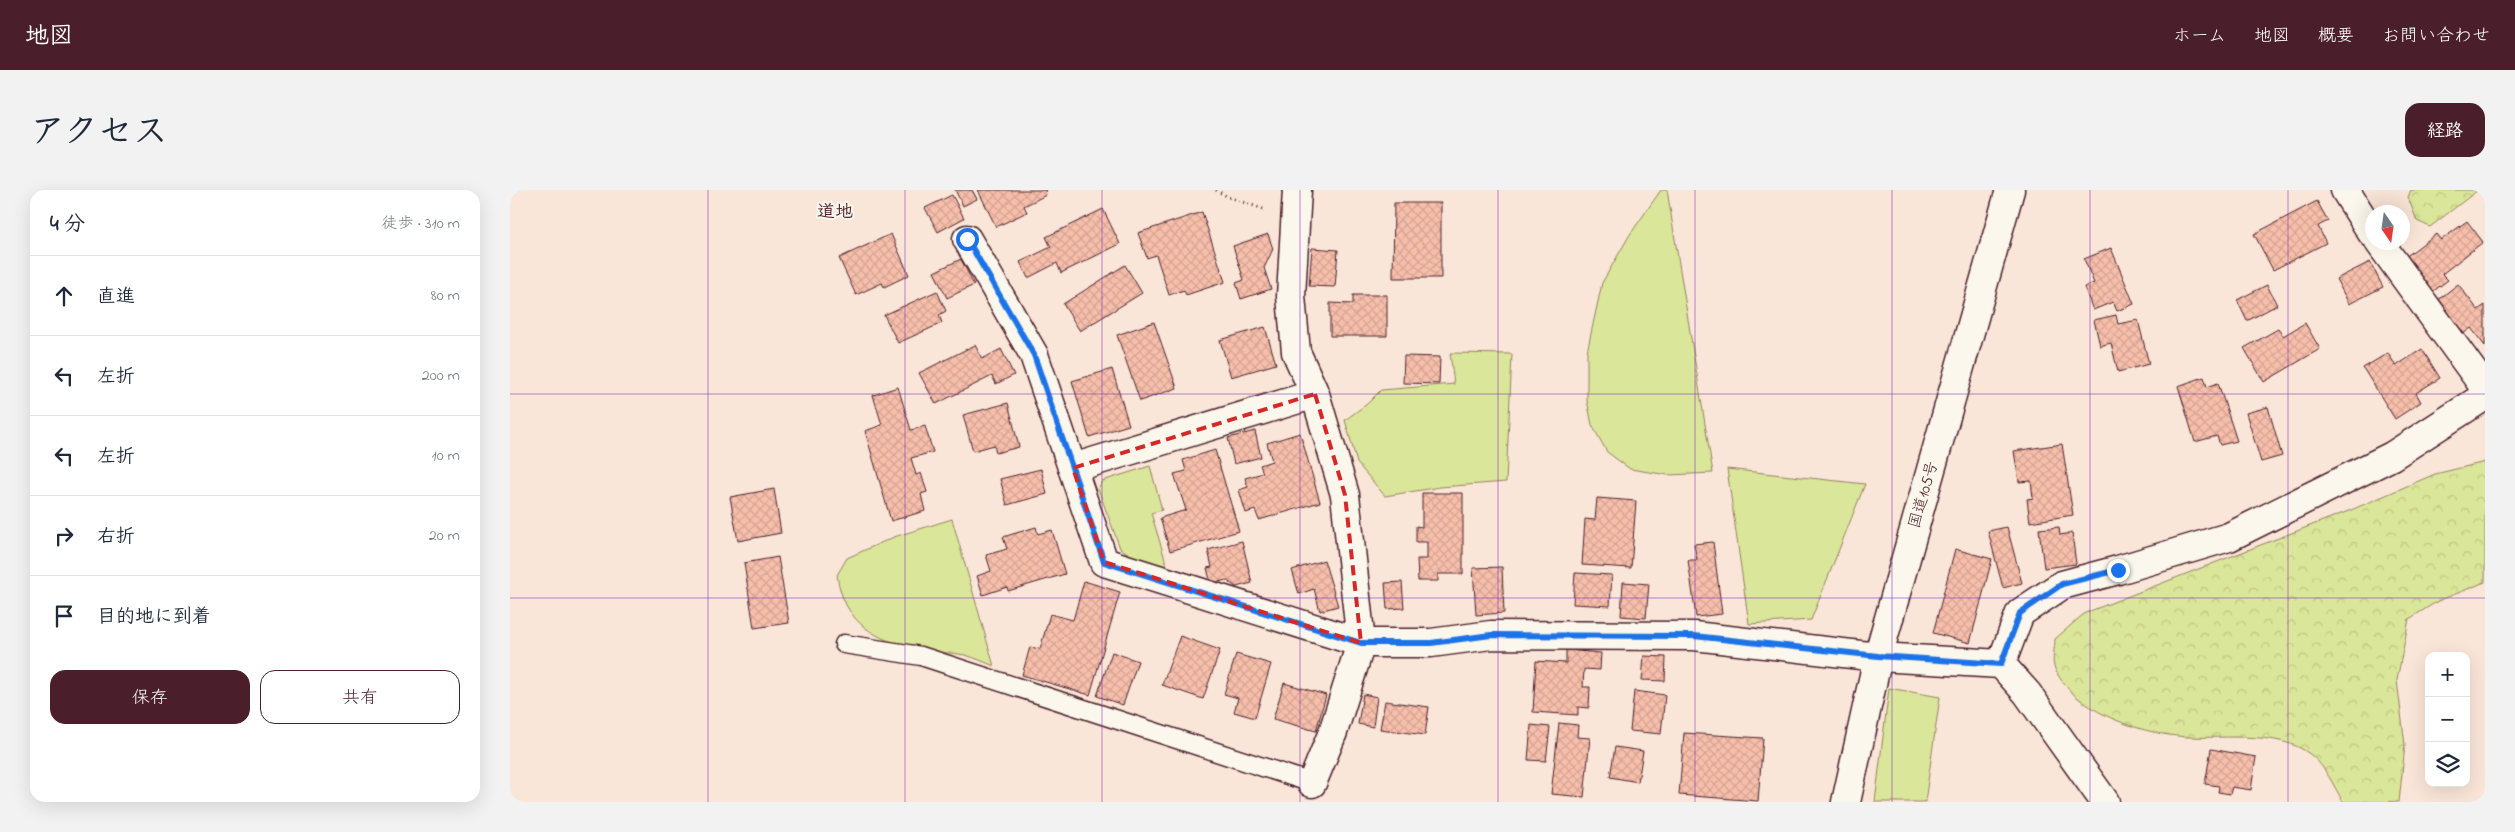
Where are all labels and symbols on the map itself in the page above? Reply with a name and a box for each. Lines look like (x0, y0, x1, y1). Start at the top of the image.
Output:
district label: 道地 (817, 200, 853, 226)
north arrow (2365, 205, 2410, 250)
route start (956, 228, 979, 251)
street label: 国道105号 (1903, 458, 1945, 532)
route end (2107, 559, 2130, 582)

